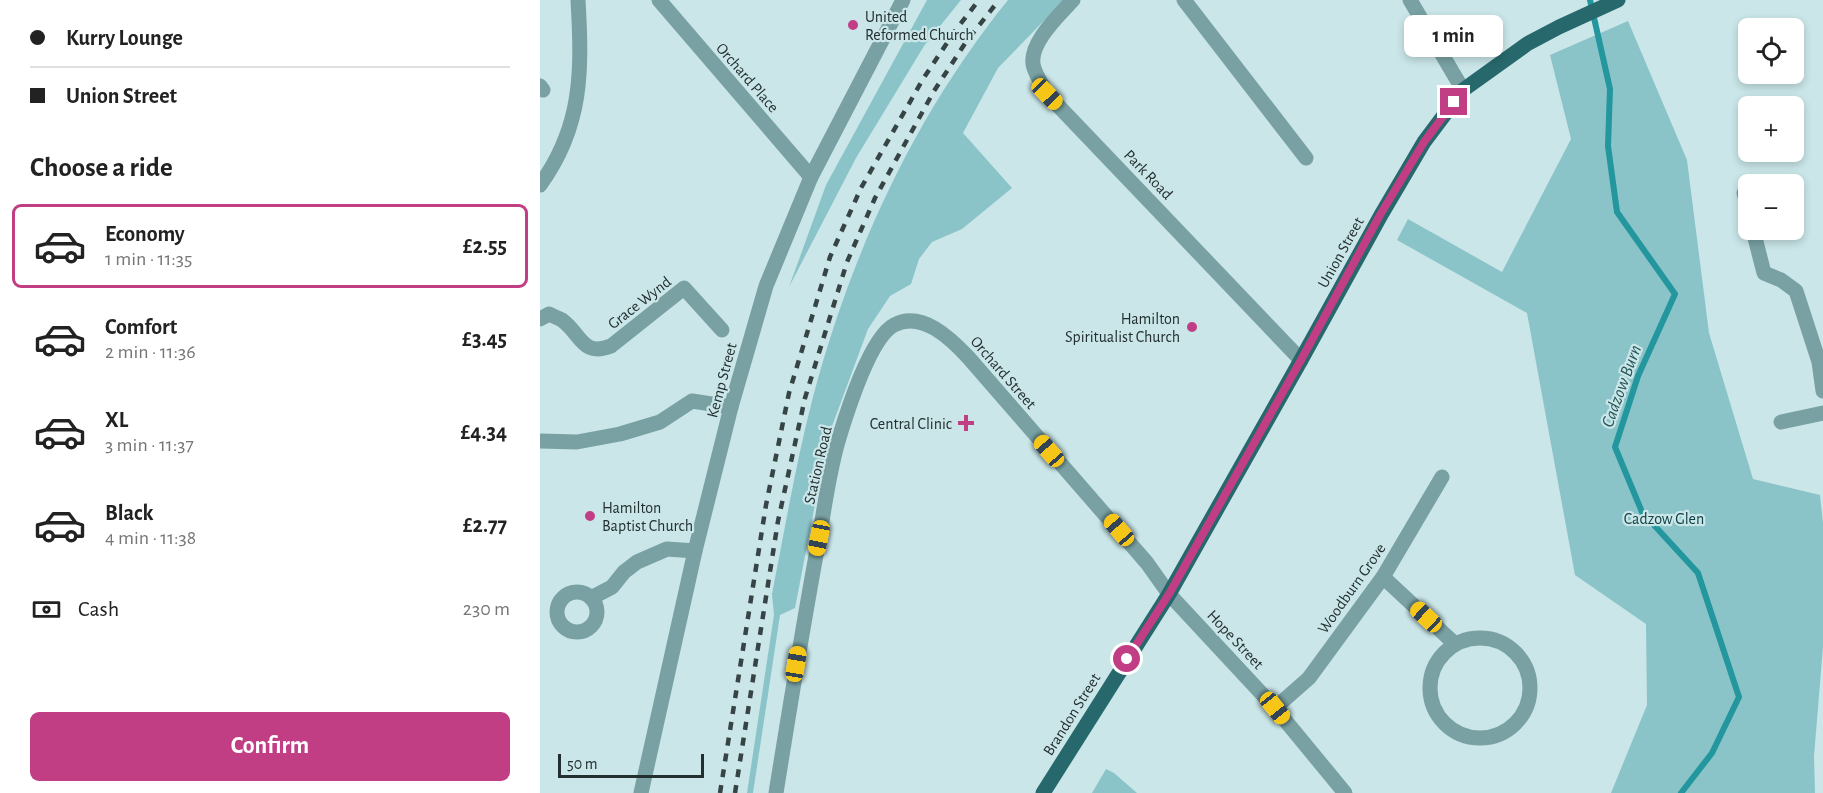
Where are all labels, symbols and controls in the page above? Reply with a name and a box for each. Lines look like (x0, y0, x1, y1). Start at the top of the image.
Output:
place label: United Reformed Church (865, 9, 973, 43)
callout: 1 min (1404, 15, 1504, 57)
marker: United Reformed Church (846, 18, 860, 32)
map controls (1738, 18, 1804, 240)
button: locate (1738, 18, 1804, 84)
text: 1 min (1432, 26, 1475, 46)
text: Kurry Lounge (66, 27, 183, 49)
street label: Orchard Place (713, 40, 782, 115)
car (1028, 75, 1066, 113)
text: Union Street (66, 85, 177, 107)
route end (1440, 88, 1467, 115)
button: + (1738, 96, 1804, 162)
street label: Park Road (1121, 147, 1176, 203)
text: Choose a ride (30, 154, 173, 181)
button: − (1738, 174, 1804, 240)
street label: Union Street (1315, 214, 1367, 291)
icon: car (33, 219, 87, 273)
text: Economy (105, 223, 185, 245)
text: £2.55 (463, 235, 507, 257)
text: 1 min · 11:35 (105, 249, 192, 269)
street label: Grace Wynd (605, 273, 675, 333)
place label: Hamilton Spiritualist Church (1065, 311, 1180, 345)
icon: car (33, 312, 87, 366)
text: Comfort (105, 316, 177, 338)
marker: Hamilton Spiritualist Church (1185, 320, 1199, 334)
text: £3.45 (462, 328, 507, 350)
street label: Orchard Street (967, 333, 1039, 412)
street label: Kemp Street (704, 341, 740, 420)
text: 2 min · 11:36 (105, 342, 196, 362)
water label: Cadzow Burn (1599, 343, 1645, 430)
icon: car (33, 405, 87, 459)
text: XL (105, 409, 128, 431)
marker: Central Clinic (957, 414, 975, 432)
place label: Central Clinic (870, 416, 952, 432)
text: £4.34 (461, 421, 507, 443)
street label: Station Road (801, 425, 835, 506)
car (1030, 432, 1068, 470)
text: 3 min · 11:37 (105, 435, 194, 455)
icon: car (33, 498, 87, 552)
place label: Hamilton Baptist Church (602, 500, 693, 534)
text: Black (105, 502, 153, 524)
marker: Hamilton Baptist Church (583, 509, 597, 523)
car (1100, 511, 1138, 549)
park label: Cadzow Glen (1624, 511, 1704, 527)
text: £2.77 (463, 514, 507, 536)
car (807, 519, 831, 557)
text: 4 min · 11:38 (105, 528, 196, 548)
street label: Woodburn Grove (1315, 541, 1389, 637)
icon: cash (30, 593, 63, 626)
text: Cash (78, 598, 119, 620)
car (1407, 598, 1445, 636)
text: 230 m (463, 599, 510, 619)
street label: Hope Street (1204, 607, 1266, 672)
car (784, 645, 808, 683)
route start (1113, 645, 1140, 672)
street label: Brandon Street (1040, 671, 1103, 758)
car (1257, 688, 1293, 728)
button: Confirm (30, 712, 510, 781)
scale bar (558, 751, 704, 778)
text: 50 m (567, 756, 598, 772)

